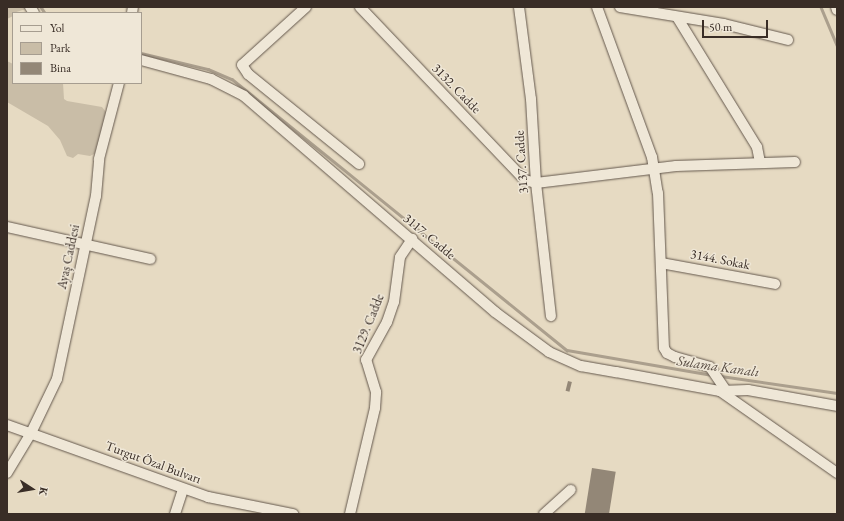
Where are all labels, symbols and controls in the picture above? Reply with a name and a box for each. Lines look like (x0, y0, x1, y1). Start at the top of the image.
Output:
legend (12, 12, 142, 84)
scale bar (704, 12, 770, 38)
text: 50 m (709, 19, 732, 35)
text: Yol (50, 20, 64, 36)
text: Park (50, 40, 70, 56)
text: Bina (50, 60, 71, 76)
street label: 3132. Cadde (428, 61, 484, 117)
street label: 3137. Cadde (512, 130, 532, 194)
street label: 3117. Cadde (400, 211, 458, 263)
street label: Ayaş Caddesi (55, 223, 83, 291)
street label: 3144. Sokak (689, 247, 751, 273)
street label: 3129. Cadde (350, 292, 388, 356)
water label: Sulama Kanalı (676, 352, 760, 380)
street label: Turgut Özal Bulvarı (103, 438, 203, 488)
north arrow (12, 469, 52, 509)
text: K (36, 486, 51, 497)

